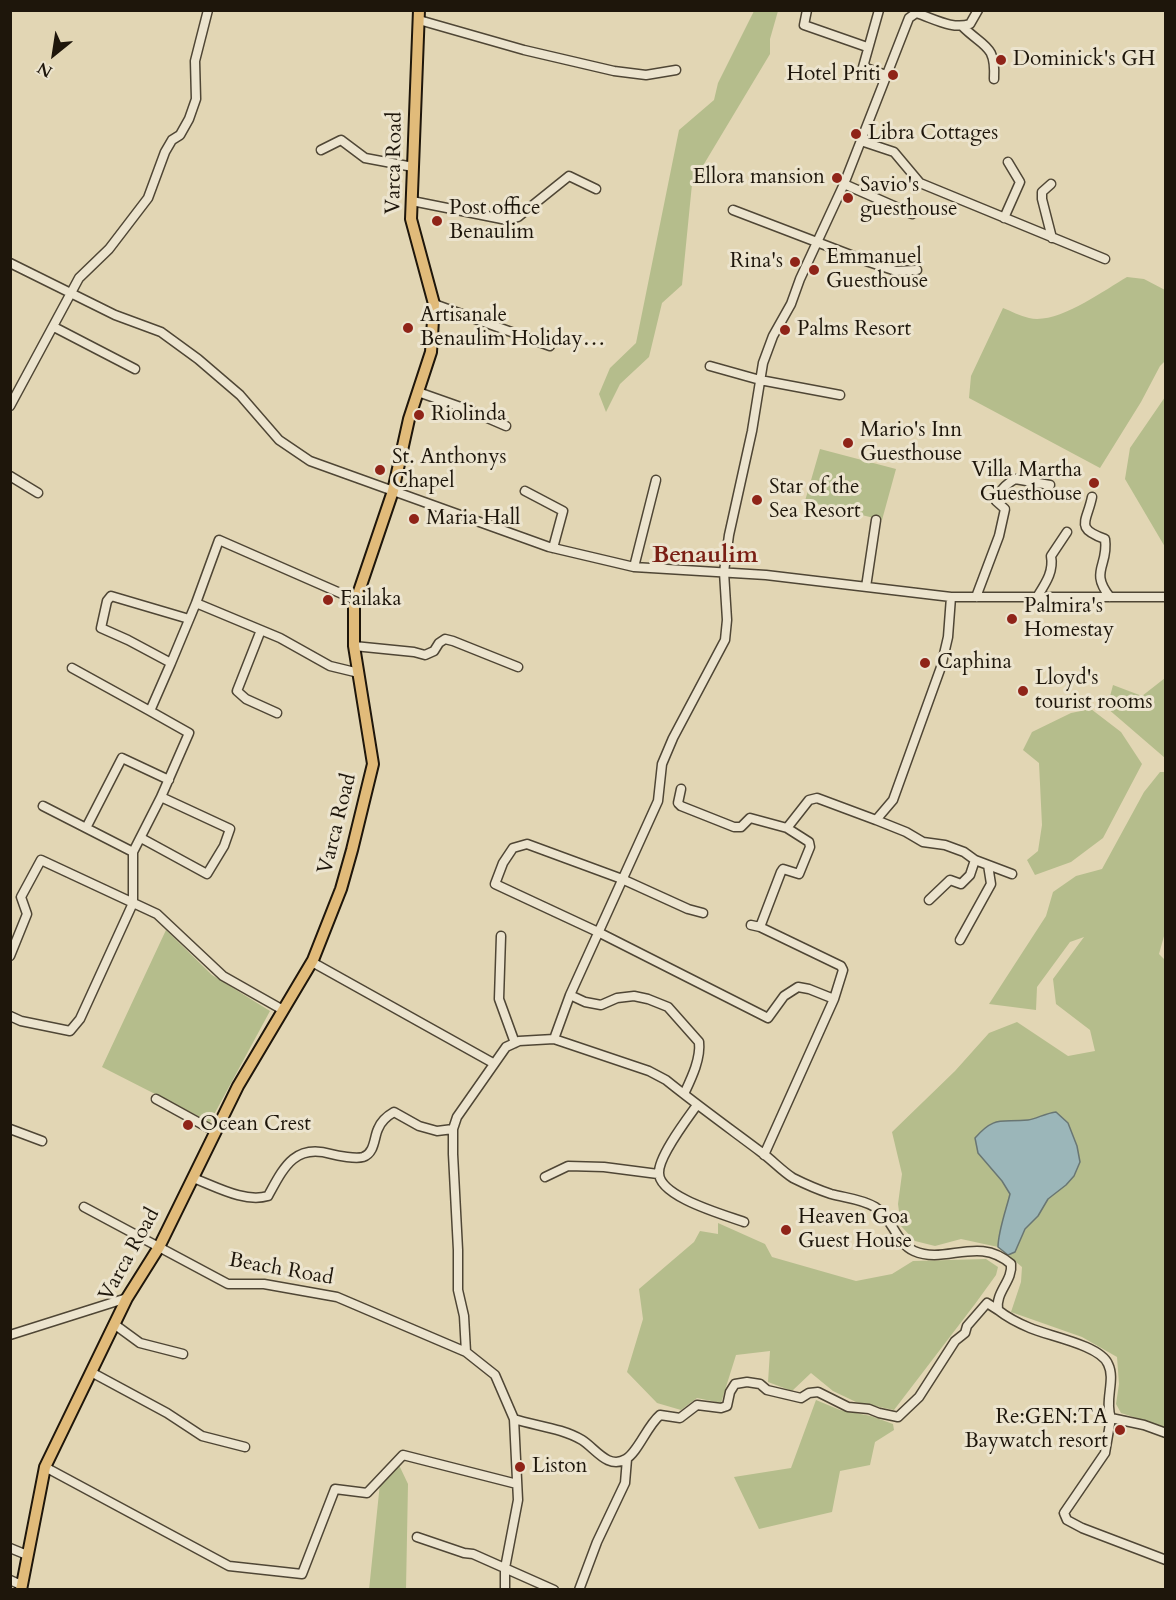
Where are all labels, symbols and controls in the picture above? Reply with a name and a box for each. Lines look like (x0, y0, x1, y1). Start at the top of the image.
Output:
north arrow (24, 24, 84, 84)
place label: Dominick's GH (1013, 47, 1155, 73)
marker: Dominick's GH (994, 53, 1008, 67)
text: N (33, 57, 57, 83)
place label: Hotel Priti (786, 62, 881, 88)
marker: Hotel Priti (886, 68, 900, 82)
street label: Varca Road (382, 111, 408, 215)
place label: Libra Cottages (868, 121, 998, 147)
marker: Libra Cottages (849, 127, 863, 141)
place label: Ellora mansion (693, 165, 825, 191)
marker: Ellora mansion (830, 171, 844, 185)
place label: Savio's guesthouse (860, 173, 957, 223)
marker: Savio's guesthouse (841, 191, 855, 205)
place label: Post office Benaulim (449, 196, 541, 246)
marker: Post office Benaulim (430, 214, 444, 228)
place label: Emmanuel Guesthouse (826, 245, 928, 295)
place label: Rina's (730, 249, 783, 275)
marker: Rina's (788, 255, 802, 269)
marker: Emmanuel Guesthouse (807, 263, 821, 277)
place label: Artisanale Benaulim Holiday… (420, 303, 606, 353)
place label: Palms Resort (797, 317, 911, 343)
marker: Artisanale Benaulim Holiday… (401, 321, 415, 335)
marker: Palms Resort (778, 323, 792, 337)
place label: Riolinda (431, 402, 506, 428)
marker: Riolinda (412, 408, 426, 422)
place label: Mario's Inn Guesthouse (860, 418, 962, 468)
marker: Mario's Inn Guesthouse (841, 436, 855, 450)
place label: St. Anthonys Chapel (392, 445, 507, 495)
place label: Villa Martha Guesthouse (972, 458, 1082, 508)
marker: St. Anthonys Chapel (373, 463, 387, 477)
place label: Star of the Sea Resort (769, 475, 861, 525)
marker: Villa Martha Guesthouse (1087, 476, 1101, 490)
marker: Star of the Sea Resort (750, 493, 764, 507)
place label: Maria Hall (426, 506, 520, 532)
marker: Maria Hall (407, 512, 421, 526)
district label: Benaulim (652, 542, 758, 570)
place label: Failaka (340, 587, 402, 613)
marker: Failaka (321, 593, 335, 607)
place label: Palmira's Homestay (1024, 594, 1114, 644)
marker: Palmira's Homestay (1005, 612, 1019, 626)
place label: Caphina (937, 650, 1012, 676)
marker: Caphina (918, 656, 932, 670)
place label: Lloyd's tourist rooms (1035, 666, 1153, 716)
marker: Lloyd's tourist rooms (1016, 684, 1030, 698)
street label: Varca Road (313, 771, 363, 877)
place label: Ocean Crest (200, 1112, 311, 1138)
marker: Ocean Crest (181, 1118, 195, 1132)
street label: Varca Road (94, 1204, 166, 1306)
place label: Heaven Goa Guest House (798, 1205, 912, 1255)
marker: Heaven Goa Guest House (779, 1223, 793, 1237)
street label: Beach Road (227, 1248, 335, 1292)
place label: Re:GEN:TA Baywatch resort (964, 1405, 1108, 1455)
marker: Re:GEN:TA Baywatch resort (1113, 1423, 1127, 1437)
place label: Liston (532, 1454, 588, 1480)
marker: Liston (513, 1460, 527, 1474)

